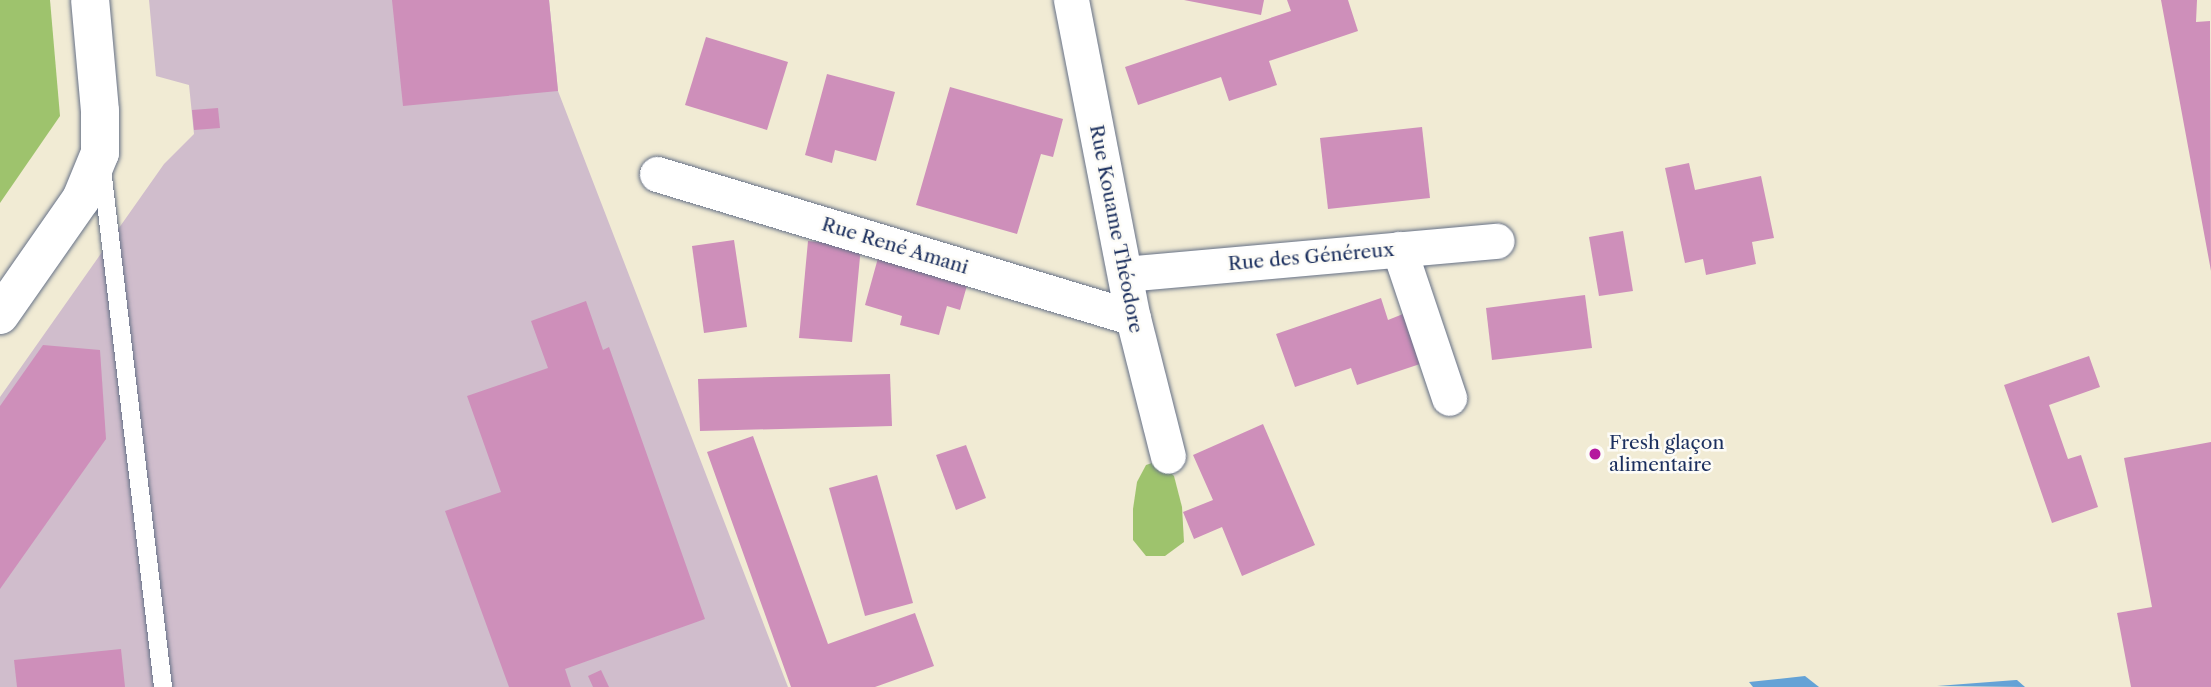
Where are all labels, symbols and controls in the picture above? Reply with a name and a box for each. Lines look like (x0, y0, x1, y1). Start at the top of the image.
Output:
street label: Rue Kouame Théodore (1085, 123, 1147, 335)
street label: Rue René Amani (819, 213, 971, 279)
street label: Rue des Généreux (1227, 238, 1395, 276)
place label: Fresh glaçon alimentaire (1609, 432, 1724, 476)
marker: Fresh glaçon alimentaire (1587, 446, 1603, 462)

